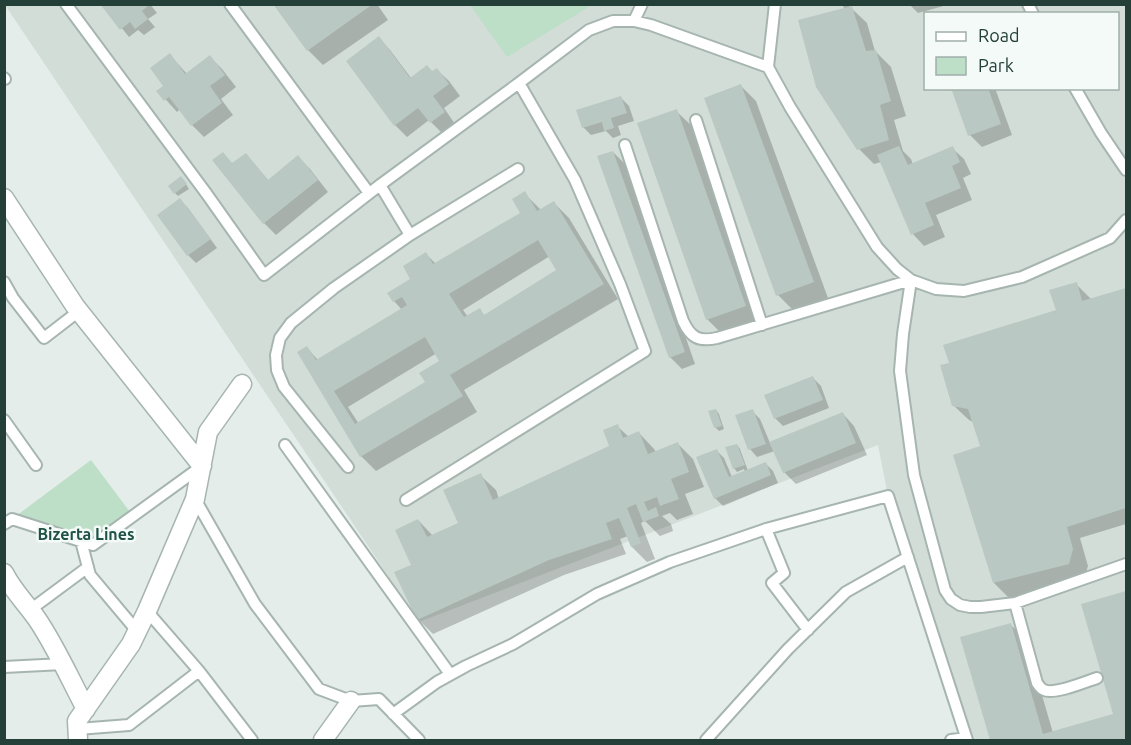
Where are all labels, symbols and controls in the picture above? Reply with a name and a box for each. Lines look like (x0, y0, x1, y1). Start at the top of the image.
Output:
legend (924, 12, 1119, 90)
text: Road (978, 25, 1020, 45)
text: Park (978, 55, 1014, 75)
district label: Bizerta Lines (38, 525, 134, 543)

